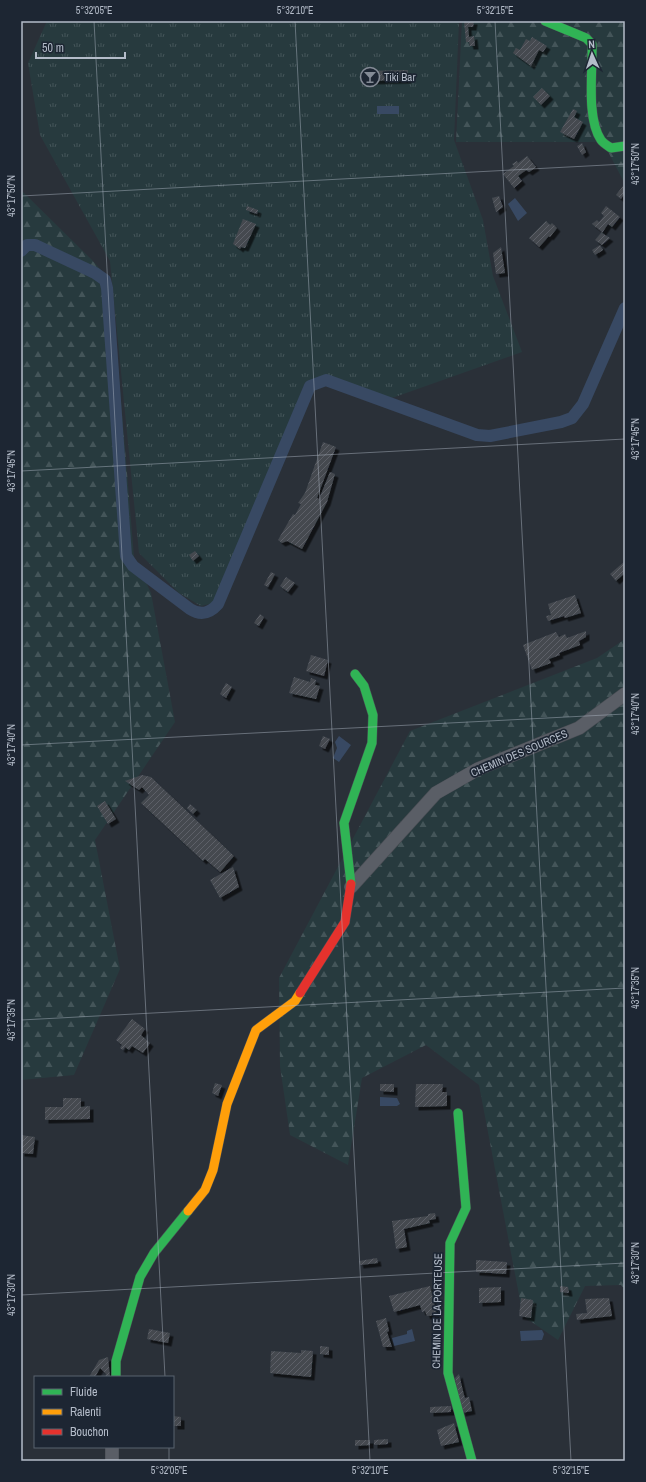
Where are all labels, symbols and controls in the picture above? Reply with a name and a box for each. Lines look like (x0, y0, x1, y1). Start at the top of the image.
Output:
text: 5°32'05"E (76, 4, 112, 17)
text: 5°32'10"E (277, 4, 313, 17)
text: 5°32'15"E (477, 4, 513, 17)
scale bar (36, 34, 125, 60)
north arrow (572, 34, 612, 74)
text: N (588, 37, 595, 51)
text: 50 m (42, 40, 64, 56)
bar icon: Tiki Bar (359, 66, 381, 88)
place label: Tiki Bar (384, 70, 415, 84)
text: 43°17'50"N (629, 143, 642, 185)
text: 43°17'50"N (5, 175, 18, 217)
text: 43°17'45"N (629, 418, 642, 460)
text: 43°17'45"N (5, 450, 18, 492)
text: 43°17'40"N (629, 693, 642, 735)
text: 43°17'40"N (5, 724, 18, 766)
street label: CHEMIN DES SOURCES (469, 726, 569, 780)
text: 43°17'35"N (629, 967, 642, 1009)
text: 43°17'35"N (5, 999, 18, 1041)
text: 43°17'30"N (629, 1242, 642, 1284)
street label: CHEMIN DE LA PORTEUSE (429, 1253, 445, 1369)
text: 43°17'30"N (5, 1274, 18, 1316)
legend (34, 1376, 174, 1448)
text: Fluide (70, 1384, 97, 1400)
text: Ralenti (70, 1404, 101, 1420)
text: Bouchon (70, 1424, 109, 1440)
text: 5°32'05"E (151, 1464, 187, 1477)
text: 5°32'10"E (352, 1464, 388, 1477)
text: 5°32'15"E (553, 1464, 589, 1477)

